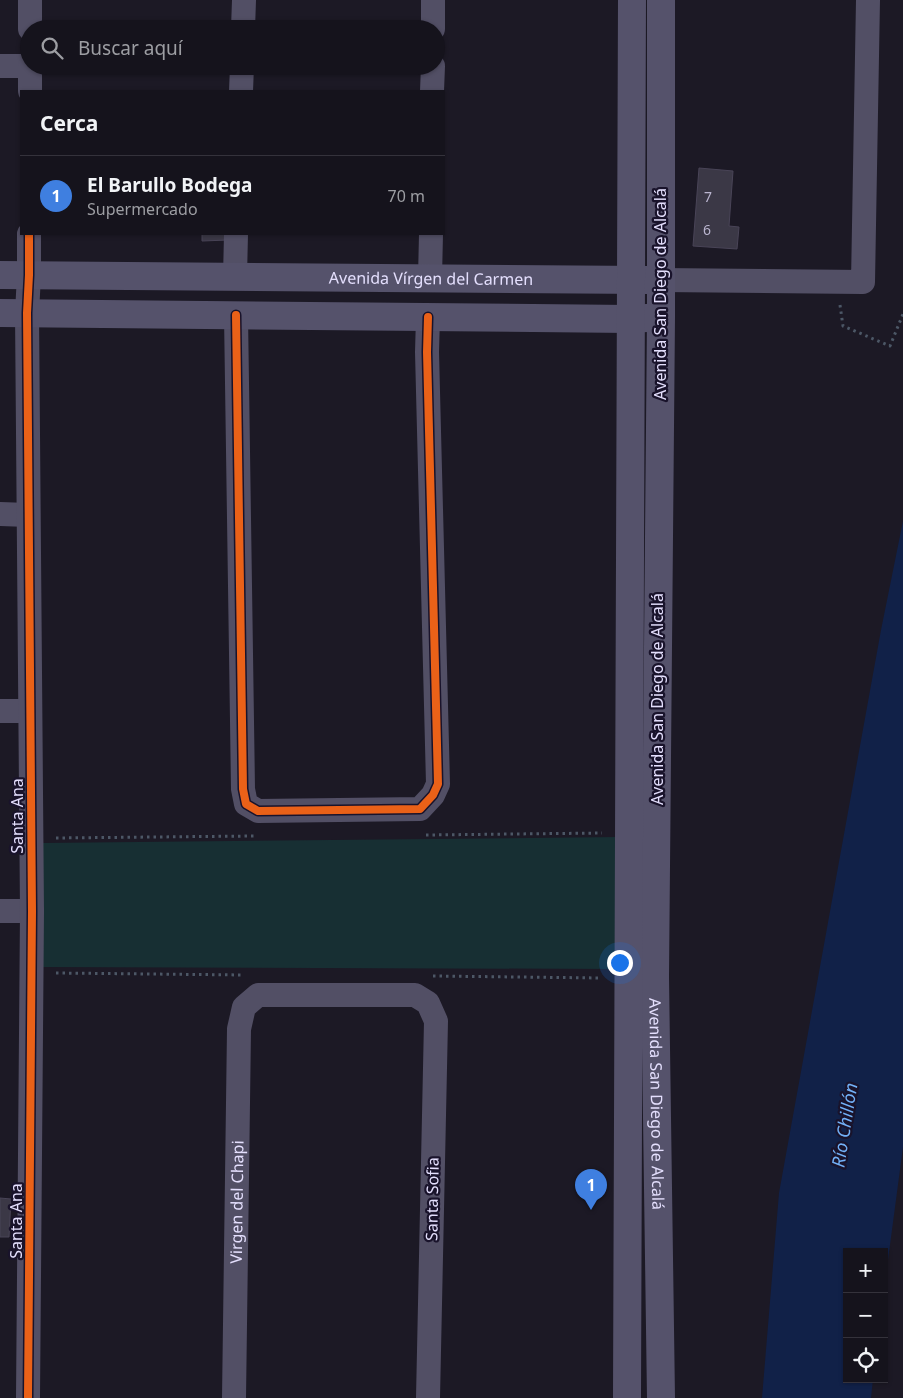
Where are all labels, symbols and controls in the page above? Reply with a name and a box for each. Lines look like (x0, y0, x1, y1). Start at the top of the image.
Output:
search box (20, 20, 445, 75)
icon: search (38, 34, 66, 62)
text: Buscar aquí (78, 35, 183, 61)
text: Cerca (40, 109, 98, 137)
text: El Barullo Bodega (87, 172, 253, 198)
text: 1 (51, 185, 61, 207)
text: 70 m (388, 185, 425, 207)
house number: 7 (704, 187, 712, 206)
street label: Avenida San Diego de Alcalá (649, 188, 671, 400)
text: Supermercado (87, 198, 198, 220)
house number: 6 (703, 220, 711, 239)
street label: Avenida Vírgen del Carmen (329, 267, 533, 290)
street label: Avenida San Diego de Alcalá (646, 593, 668, 805)
street label: Santa Ana (6, 778, 28, 854)
your location (607, 950, 633, 976)
street label: Avenida San Diego de Alcalá (644, 998, 669, 1210)
water label: Río Chillón (825, 1081, 863, 1169)
street label: Virgen del Chapi (225, 1140, 248, 1264)
street label: Santa Sofia (420, 1157, 444, 1241)
pin: 1 (575, 1169, 607, 1210)
street label: Santa Ana (5, 1183, 27, 1259)
map controls (843, 1248, 888, 1383)
button: + (843, 1248, 888, 1293)
button: − (843, 1293, 888, 1338)
button: locate (843, 1338, 888, 1383)

